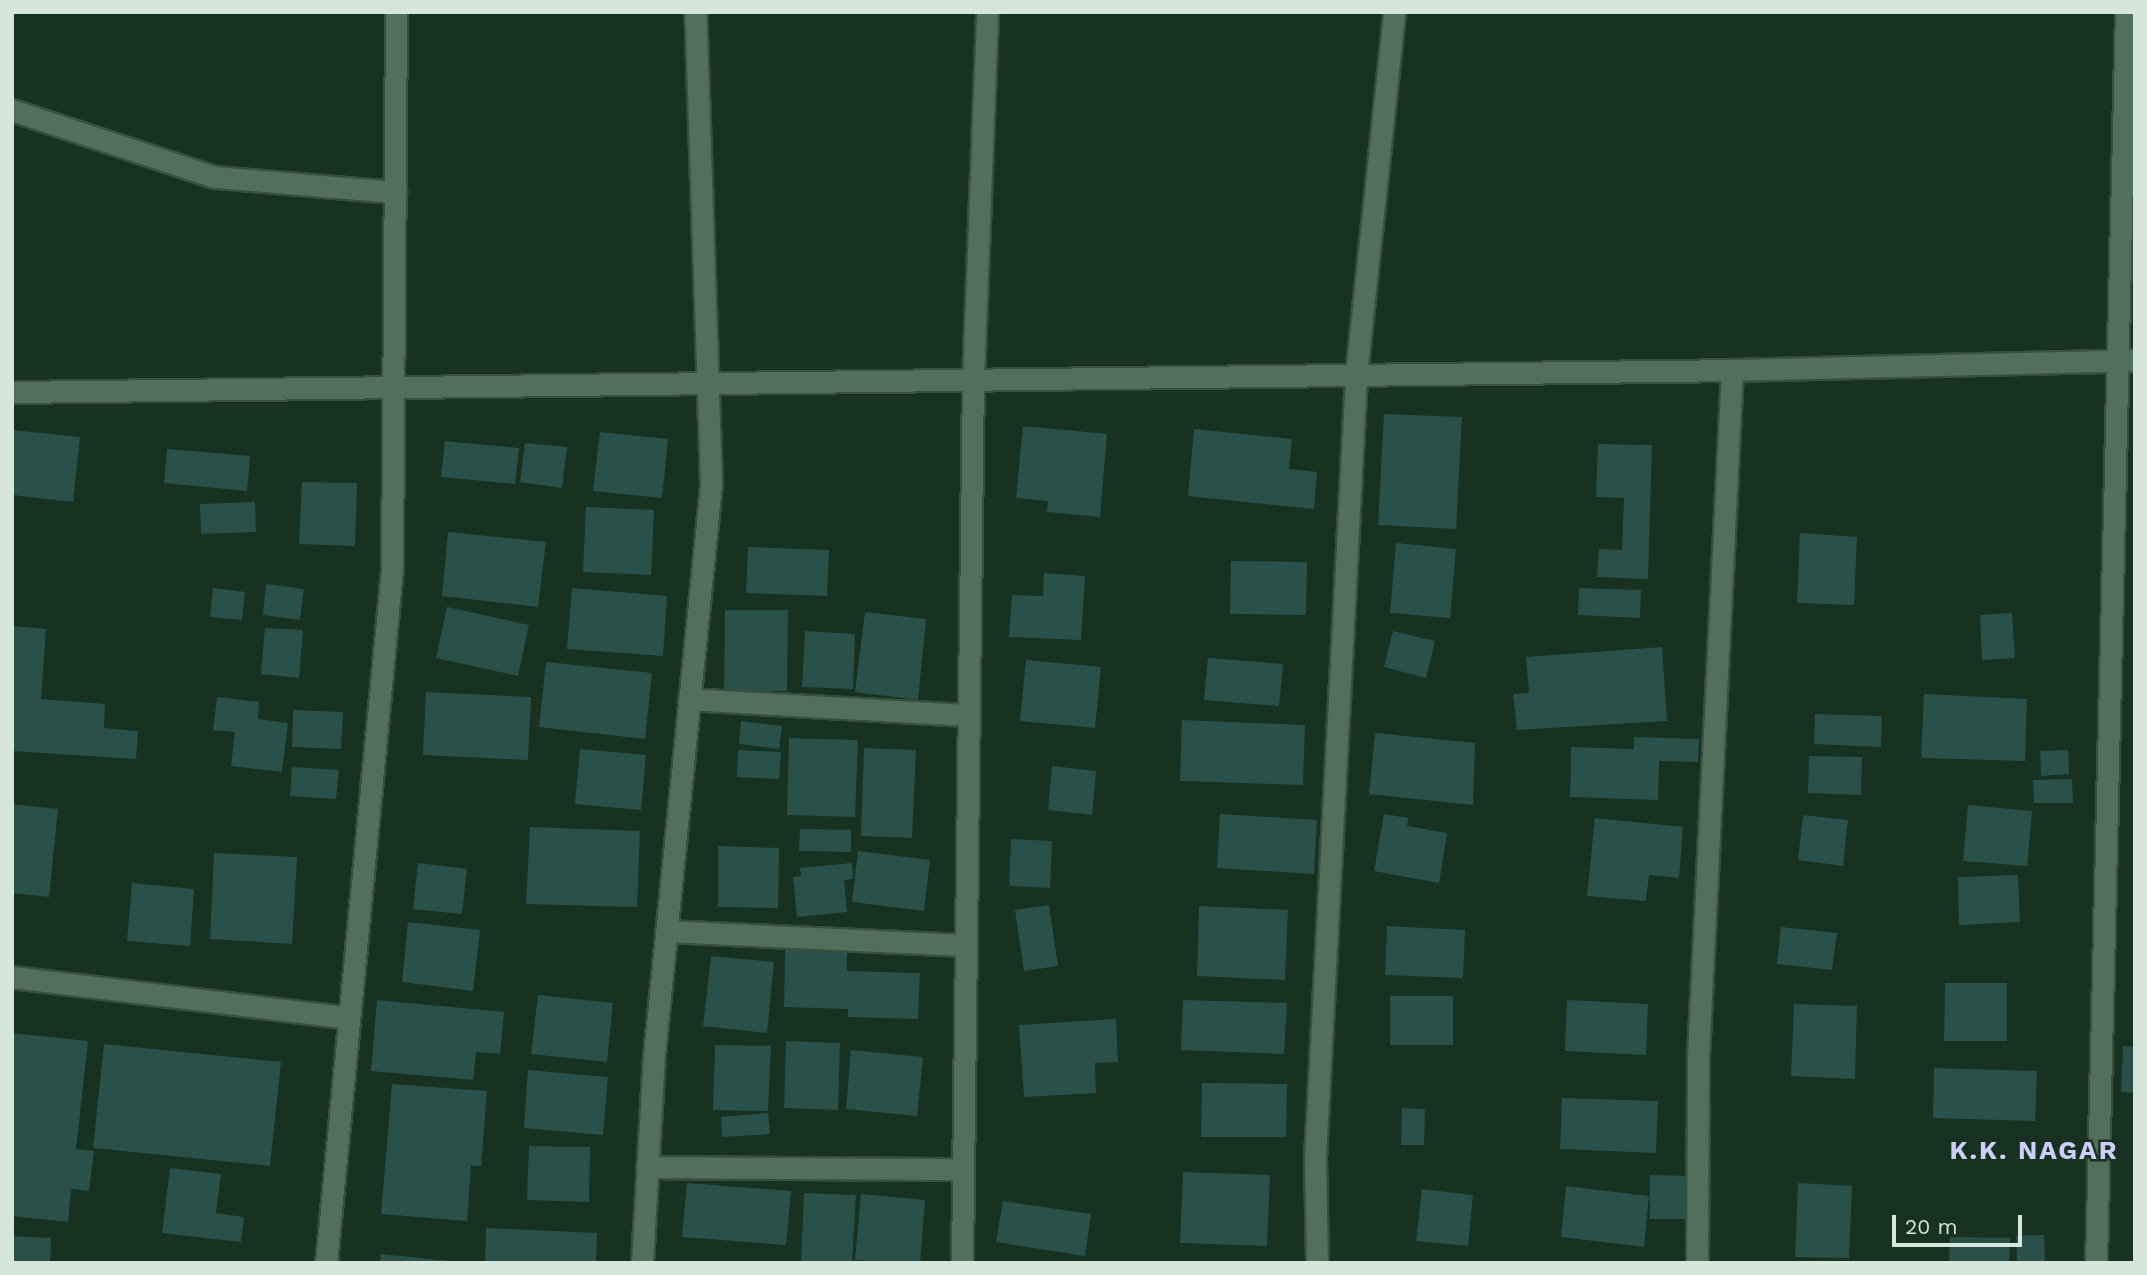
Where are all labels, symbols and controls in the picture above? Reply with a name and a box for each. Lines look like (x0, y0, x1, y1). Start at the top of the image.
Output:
district label: K.K. NAGAR (1951, 1135, 2117, 1167)
scale bar (1895, 1202, 2024, 1246)
text: 20 m (1905, 1214, 1957, 1239)

